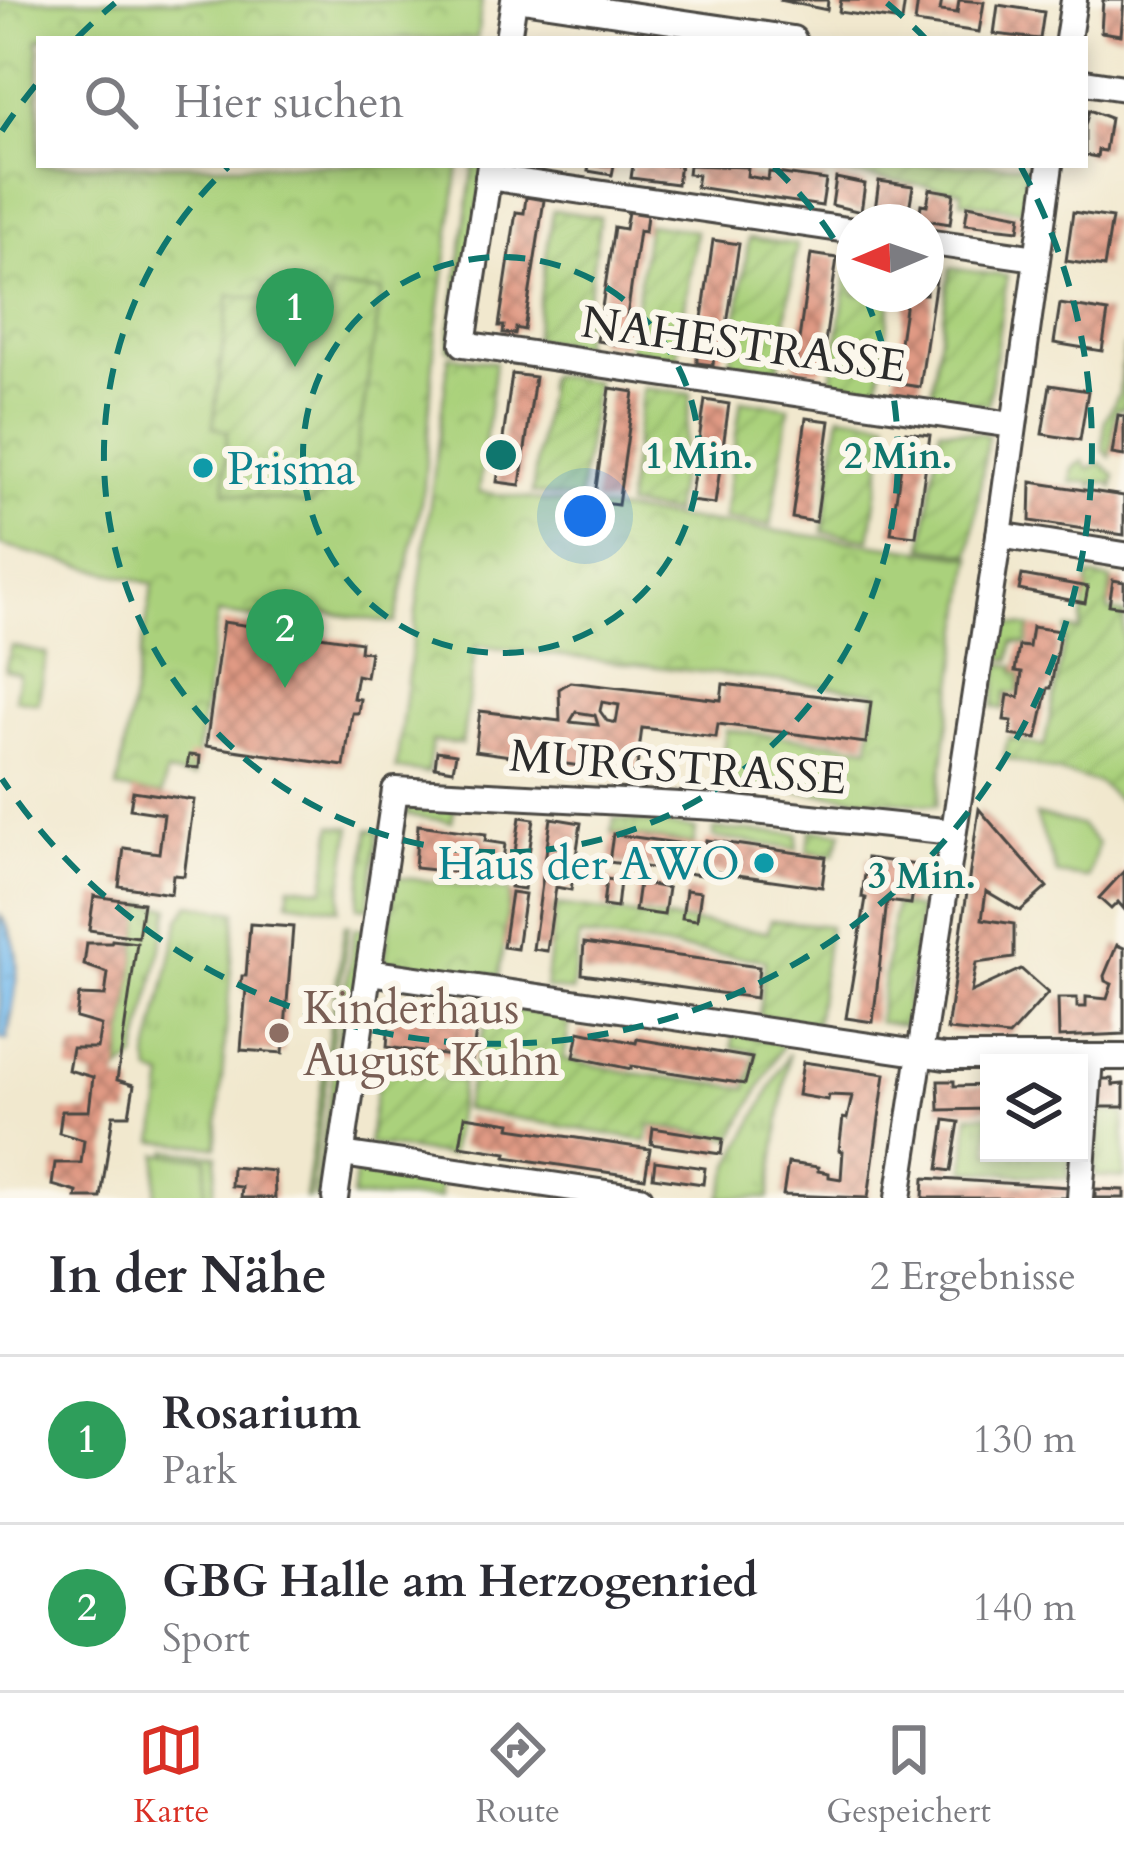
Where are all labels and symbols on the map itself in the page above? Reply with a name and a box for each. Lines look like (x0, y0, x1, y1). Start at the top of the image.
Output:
north arrow (836, 204, 944, 312)
pin: 1 (256, 268, 334, 367)
street label: NAHESTRASSE (577, 291, 910, 397)
text: 1 Min. (645, 432, 753, 481)
text: 2 Min. (844, 432, 952, 481)
centre of rings (480, 434, 522, 476)
place label: Prisma (227, 439, 355, 500)
marker: Prisma (190, 455, 216, 481)
your location (555, 486, 615, 546)
pin: 2 (246, 589, 324, 688)
street label: MURGSTRASSE (507, 725, 848, 810)
place label: Haus der AWO (438, 834, 740, 895)
marker: Haus der AWO (751, 850, 777, 876)
text: 3 Min. (868, 852, 976, 901)
place label: Kinderhaus August Kuhn (303, 978, 560, 1091)
marker: Kinderhaus August Kuhn (266, 1020, 292, 1046)

